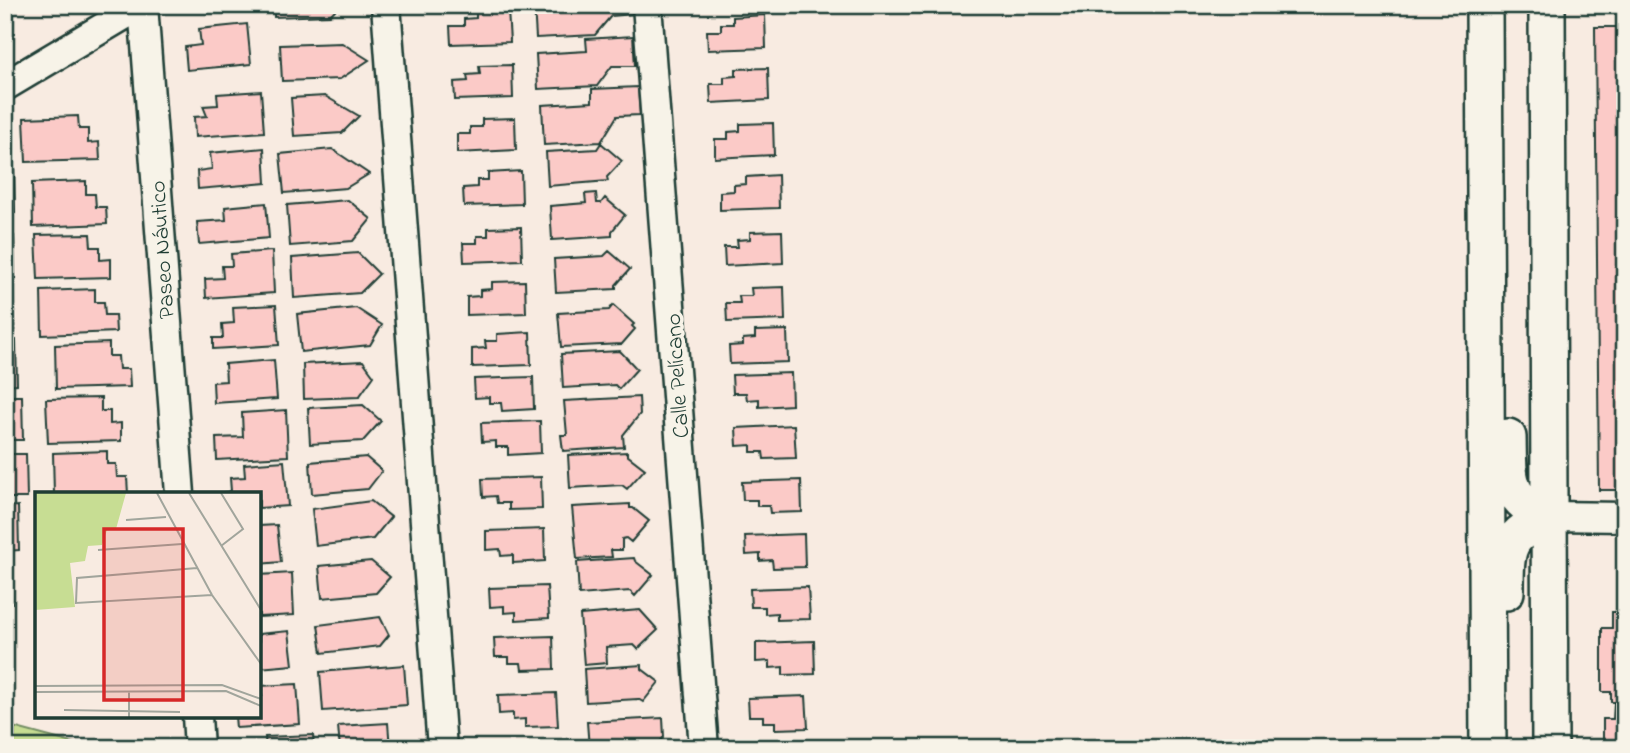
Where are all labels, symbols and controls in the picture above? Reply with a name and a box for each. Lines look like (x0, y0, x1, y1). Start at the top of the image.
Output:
street label: Paseo Náutico (142, 180, 185, 320)
street label: Calle Pelícano (658, 312, 699, 439)
inset map (35, 492, 261, 718)

